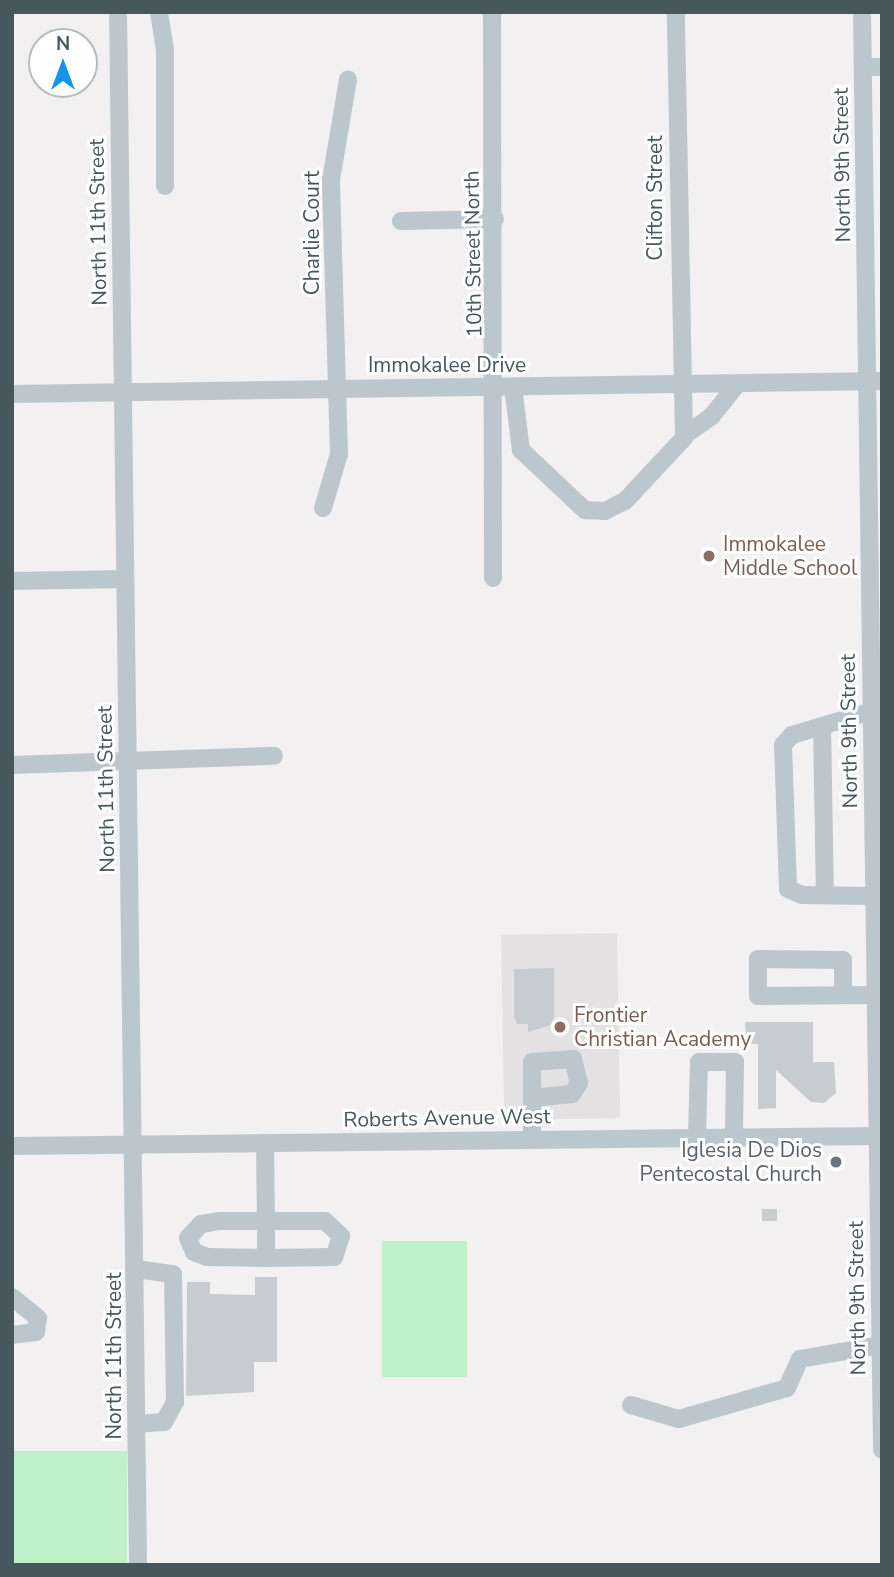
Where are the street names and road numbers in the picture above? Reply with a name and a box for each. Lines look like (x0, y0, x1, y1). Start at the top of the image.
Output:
street label: North 9th Street (828, 88, 856, 242)
street label: Clifton Street (642, 135, 668, 261)
street label: North 11th Street (84, 138, 112, 306)
street label: 10th Street North (459, 170, 487, 338)
street label: Charlie Court (299, 171, 325, 295)
street label: Immokalee Drive (368, 352, 526, 378)
street label: North 9th Street (835, 654, 863, 808)
street label: North 11th Street (92, 705, 120, 873)
street label: Roberts Avenue West (343, 1104, 551, 1132)
street label: North 9th Street (843, 1221, 871, 1375)
street label: North 11th Street (101, 1272, 127, 1440)

